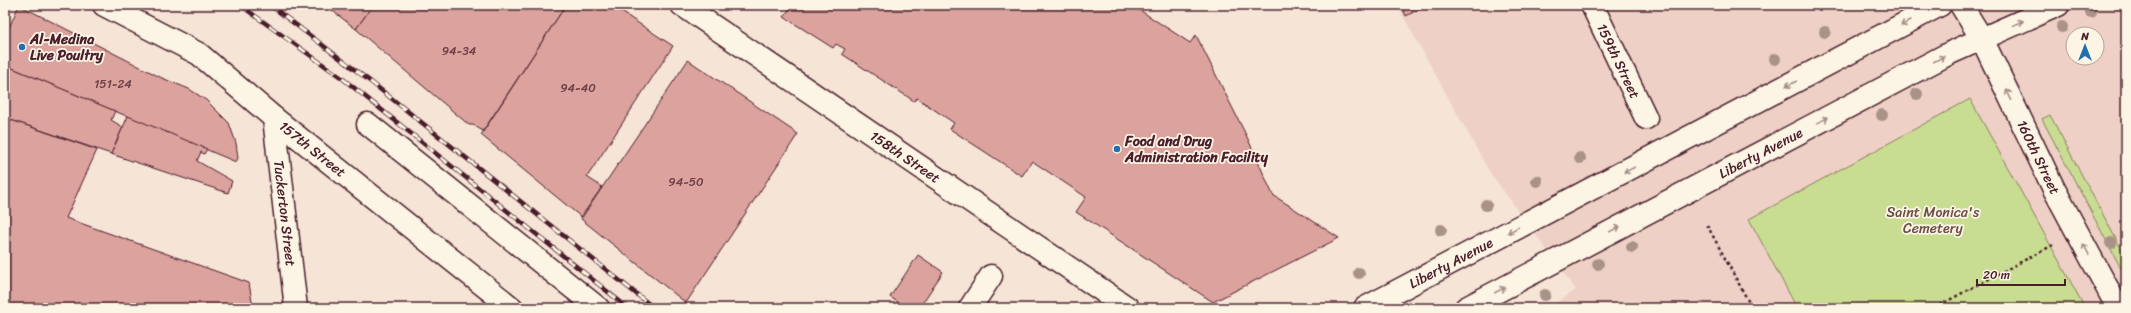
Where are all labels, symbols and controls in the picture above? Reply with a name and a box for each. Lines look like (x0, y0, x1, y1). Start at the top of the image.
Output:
street label: 159th Street (1590, 19, 1647, 103)
one-way arrow (1900, 19, 1912, 27)
one-way arrow (2011, 19, 2023, 26)
north arrow (2065, 26, 2105, 66)
place label: Al-Medina Live Poultry (29, 27, 104, 68)
text: N (2080, 27, 2089, 46)
house number: 94-34 (442, 40, 477, 62)
marker: Al-Medina Live Poultry (17, 42, 27, 52)
one-way arrow (1932, 55, 1944, 63)
house number: 151-24 (94, 73, 132, 95)
house number: 94-40 (560, 77, 596, 99)
one-way arrow (1785, 81, 1797, 88)
one-way arrow (2005, 90, 2012, 102)
street label: 157th Street (273, 114, 352, 184)
one-way arrow (1817, 115, 1829, 123)
street label: 160th Street (2010, 116, 2067, 200)
street label: Liberty Avenue (1714, 121, 1808, 186)
street label: 158th Street (865, 124, 946, 190)
place label: Food and Drug Administration Facility (1124, 129, 1269, 170)
marker: Food and Drug Administration Facility (1112, 144, 1122, 154)
street label: Tuckerton Street (266, 159, 303, 268)
one-way arrow (1623, 166, 1635, 174)
house number: 94-50 (668, 171, 704, 193)
park label: Saint Monica's Cemetery (1886, 200, 1980, 241)
one-way arrow (1609, 225, 1621, 232)
one-way arrow (1508, 227, 1520, 234)
street label: Liberty Avenue (1404, 231, 1498, 296)
one-way arrow (2082, 243, 2089, 255)
scale bar (1977, 261, 2065, 287)
text: 20 m (1983, 264, 2010, 286)
one-way arrow (1494, 286, 1506, 293)

